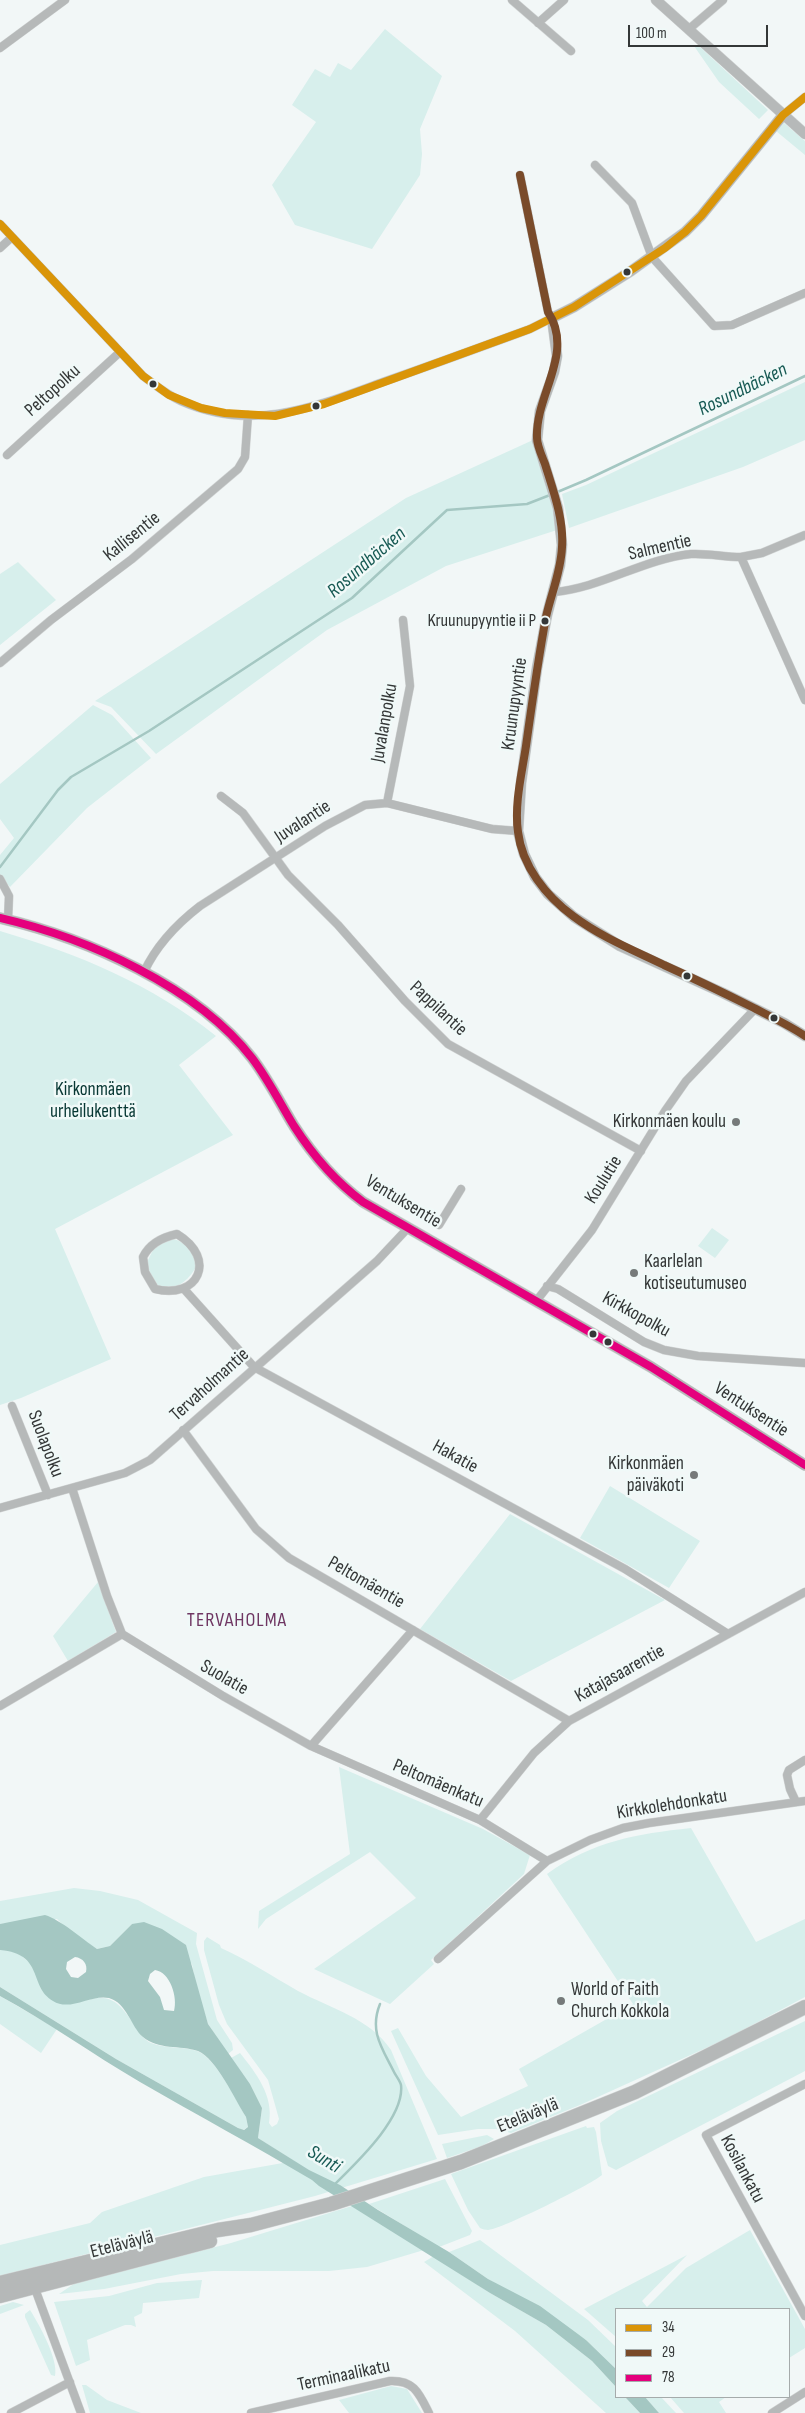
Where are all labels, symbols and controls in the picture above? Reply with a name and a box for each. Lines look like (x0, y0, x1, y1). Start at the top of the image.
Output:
scale bar (630, 15, 770, 47)
text: 100 m (636, 24, 667, 43)
unlabelled marker (622, 267, 632, 277)
water label: Rosundbäcken (695, 358, 791, 422)
street label: Peltopolku (20, 360, 86, 422)
unlabelled marker (148, 379, 158, 389)
unlabelled marker (311, 401, 321, 411)
street label: Kallisentie (99, 507, 165, 567)
water label: Rosundbäcken (323, 522, 411, 604)
street label: Salmentie (626, 530, 694, 566)
place label: Kruunupyyntie ii P (427, 610, 536, 632)
marker: Kruunupyyntie ii P (540, 616, 550, 626)
street label: Kruunupyyntie (497, 656, 533, 752)
street label: Juvalanpolku (367, 682, 403, 764)
street label: Juvalantie (271, 795, 335, 849)
unlabelled marker (682, 971, 692, 981)
street label: Pappilantie (404, 977, 472, 1041)
unlabelled marker (769, 1013, 779, 1023)
park label: Kirkonmäen urheilukenttä (50, 1079, 136, 1123)
place label: Kirkonmäen koulu (613, 1111, 726, 1133)
marker: Kirkonmäen koulu (730, 1116, 742, 1128)
street label: Koulutie (580, 1152, 628, 1208)
street label: Ventuksentie (361, 1171, 445, 1233)
place label: Kaarlelan kotiseutumuseo (644, 1251, 747, 1295)
marker: Kaarlelan kotiseutumuseo (628, 1267, 640, 1279)
street label: Kirkkopolku (598, 1287, 674, 1343)
unlabelled marker (588, 1329, 598, 1339)
unlabelled marker (603, 1337, 613, 1347)
street label: Tervaholmantie (166, 1344, 254, 1426)
street label: Ventuksentie (709, 1377, 793, 1443)
street label: Suolapolku (22, 1408, 68, 1480)
street label: Hakatie (428, 1435, 482, 1479)
place label: Kirkonmäen päiväkoti (608, 1453, 684, 1497)
marker: Kirkonmäen päiväkoti (688, 1469, 700, 1481)
street label: Peltomäentie (323, 1552, 409, 1614)
district label: TERVAHOLMA (186, 1609, 288, 1633)
street label: Katajasaarentie (571, 1640, 669, 1708)
street label: Suolatie (196, 1655, 252, 1701)
street label: Peltomäenkatu (389, 1755, 487, 1813)
street label: Kirkkolehdonkatu (615, 1785, 729, 1825)
place label: World of Faith Church Kokkola (571, 1979, 669, 2023)
marker: World of Faith Church Kokkola (555, 1995, 567, 2007)
street label: Eteläväylä (494, 2093, 562, 2139)
street label: Kosilankatu (715, 2131, 769, 2207)
water label: Sunti (303, 2141, 345, 2179)
street label: Eteläväylä (88, 2226, 156, 2264)
legend (615, 2308, 790, 2398)
text: 34 (662, 2318, 675, 2337)
text: 29 (662, 2343, 675, 2362)
street label: Terminaalikatu (296, 2355, 392, 2397)
text: 78 (662, 2368, 675, 2387)

